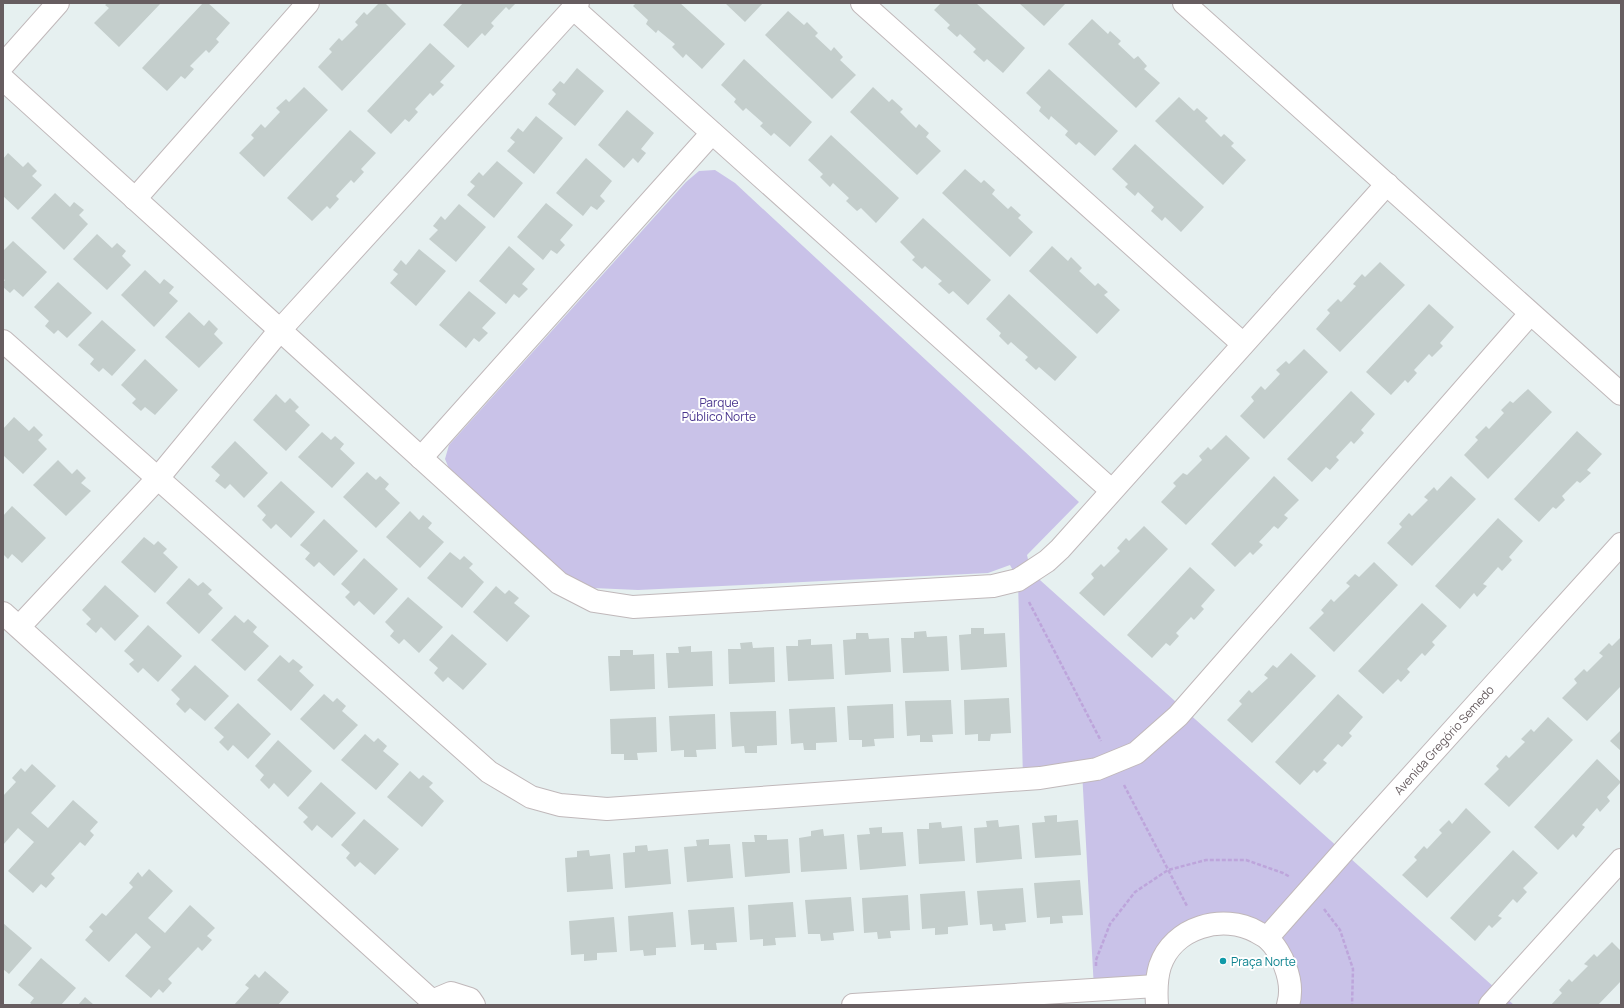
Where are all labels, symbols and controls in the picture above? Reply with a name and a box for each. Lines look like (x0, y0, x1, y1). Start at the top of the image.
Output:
park label: Parque Público Norte (682, 394, 756, 425)
street label: Avenida Gregório Semedo (1390, 682, 1498, 798)
place label: Praça Norte (1231, 953, 1296, 970)
marker: Praça Norte (1218, 956, 1228, 966)

